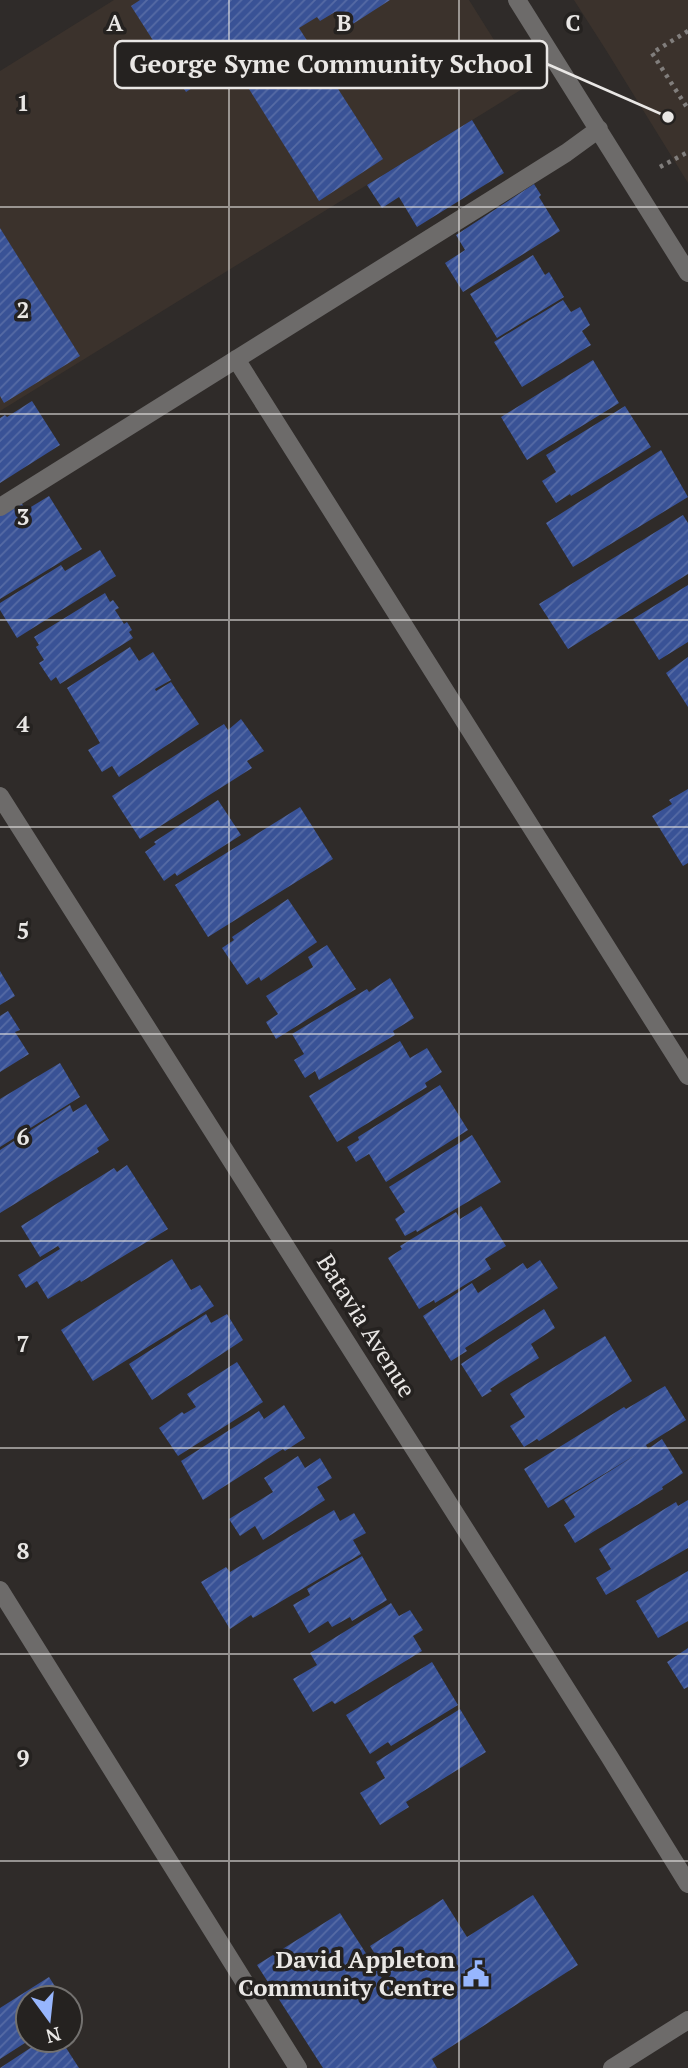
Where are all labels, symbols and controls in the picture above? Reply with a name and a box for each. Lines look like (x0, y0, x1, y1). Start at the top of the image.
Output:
text: A (107, 7, 124, 38)
text: B (337, 7, 352, 38)
text: C (566, 7, 581, 38)
callout: George Syme Community School (115, 41, 547, 88)
text: George Syme Community School (129, 46, 533, 80)
text: 1 (17, 87, 30, 118)
text: 2 (17, 294, 30, 325)
text: 3 (17, 501, 30, 532)
text: 4 (17, 708, 30, 739)
text: 5 (17, 915, 30, 946)
text: 6 (17, 1121, 30, 1152)
street label: Batavia Avenue (310, 1248, 424, 1403)
text: 7 (17, 1328, 30, 1359)
text: 8 (17, 1535, 30, 1566)
text: 9 (17, 1742, 30, 1773)
place label: David Appleton Community Centre (238, 1943, 456, 2003)
public building icon: David Appleton Community Centre (461, 1959, 491, 1989)
north arrow (14, 1984, 84, 2054)
text: N (43, 2022, 64, 2050)

